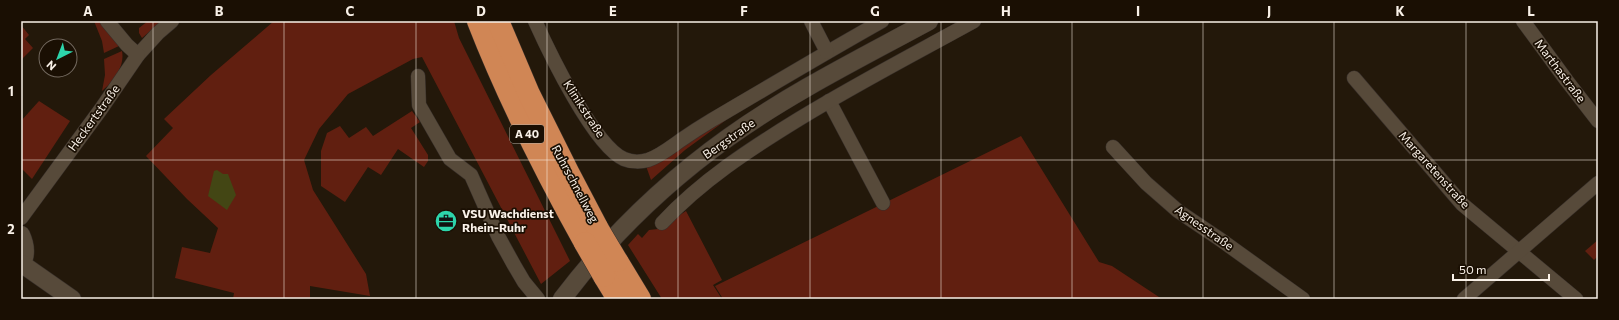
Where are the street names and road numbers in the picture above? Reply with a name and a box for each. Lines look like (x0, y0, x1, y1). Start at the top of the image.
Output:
street label: Marthastraße (1533, 36, 1589, 105)
street label: Klinikstraße (561, 77, 609, 140)
street label: Heckertstraße (64, 82, 122, 153)
street label: Bergstraße (700, 115, 757, 161)
road number: A 40 (510, 125, 544, 143)
street label: Margaretenstraße (1396, 128, 1473, 211)
street label: Ruhrschnellweg (550, 142, 602, 225)
street label: Agnesstraße (1173, 202, 1236, 252)

